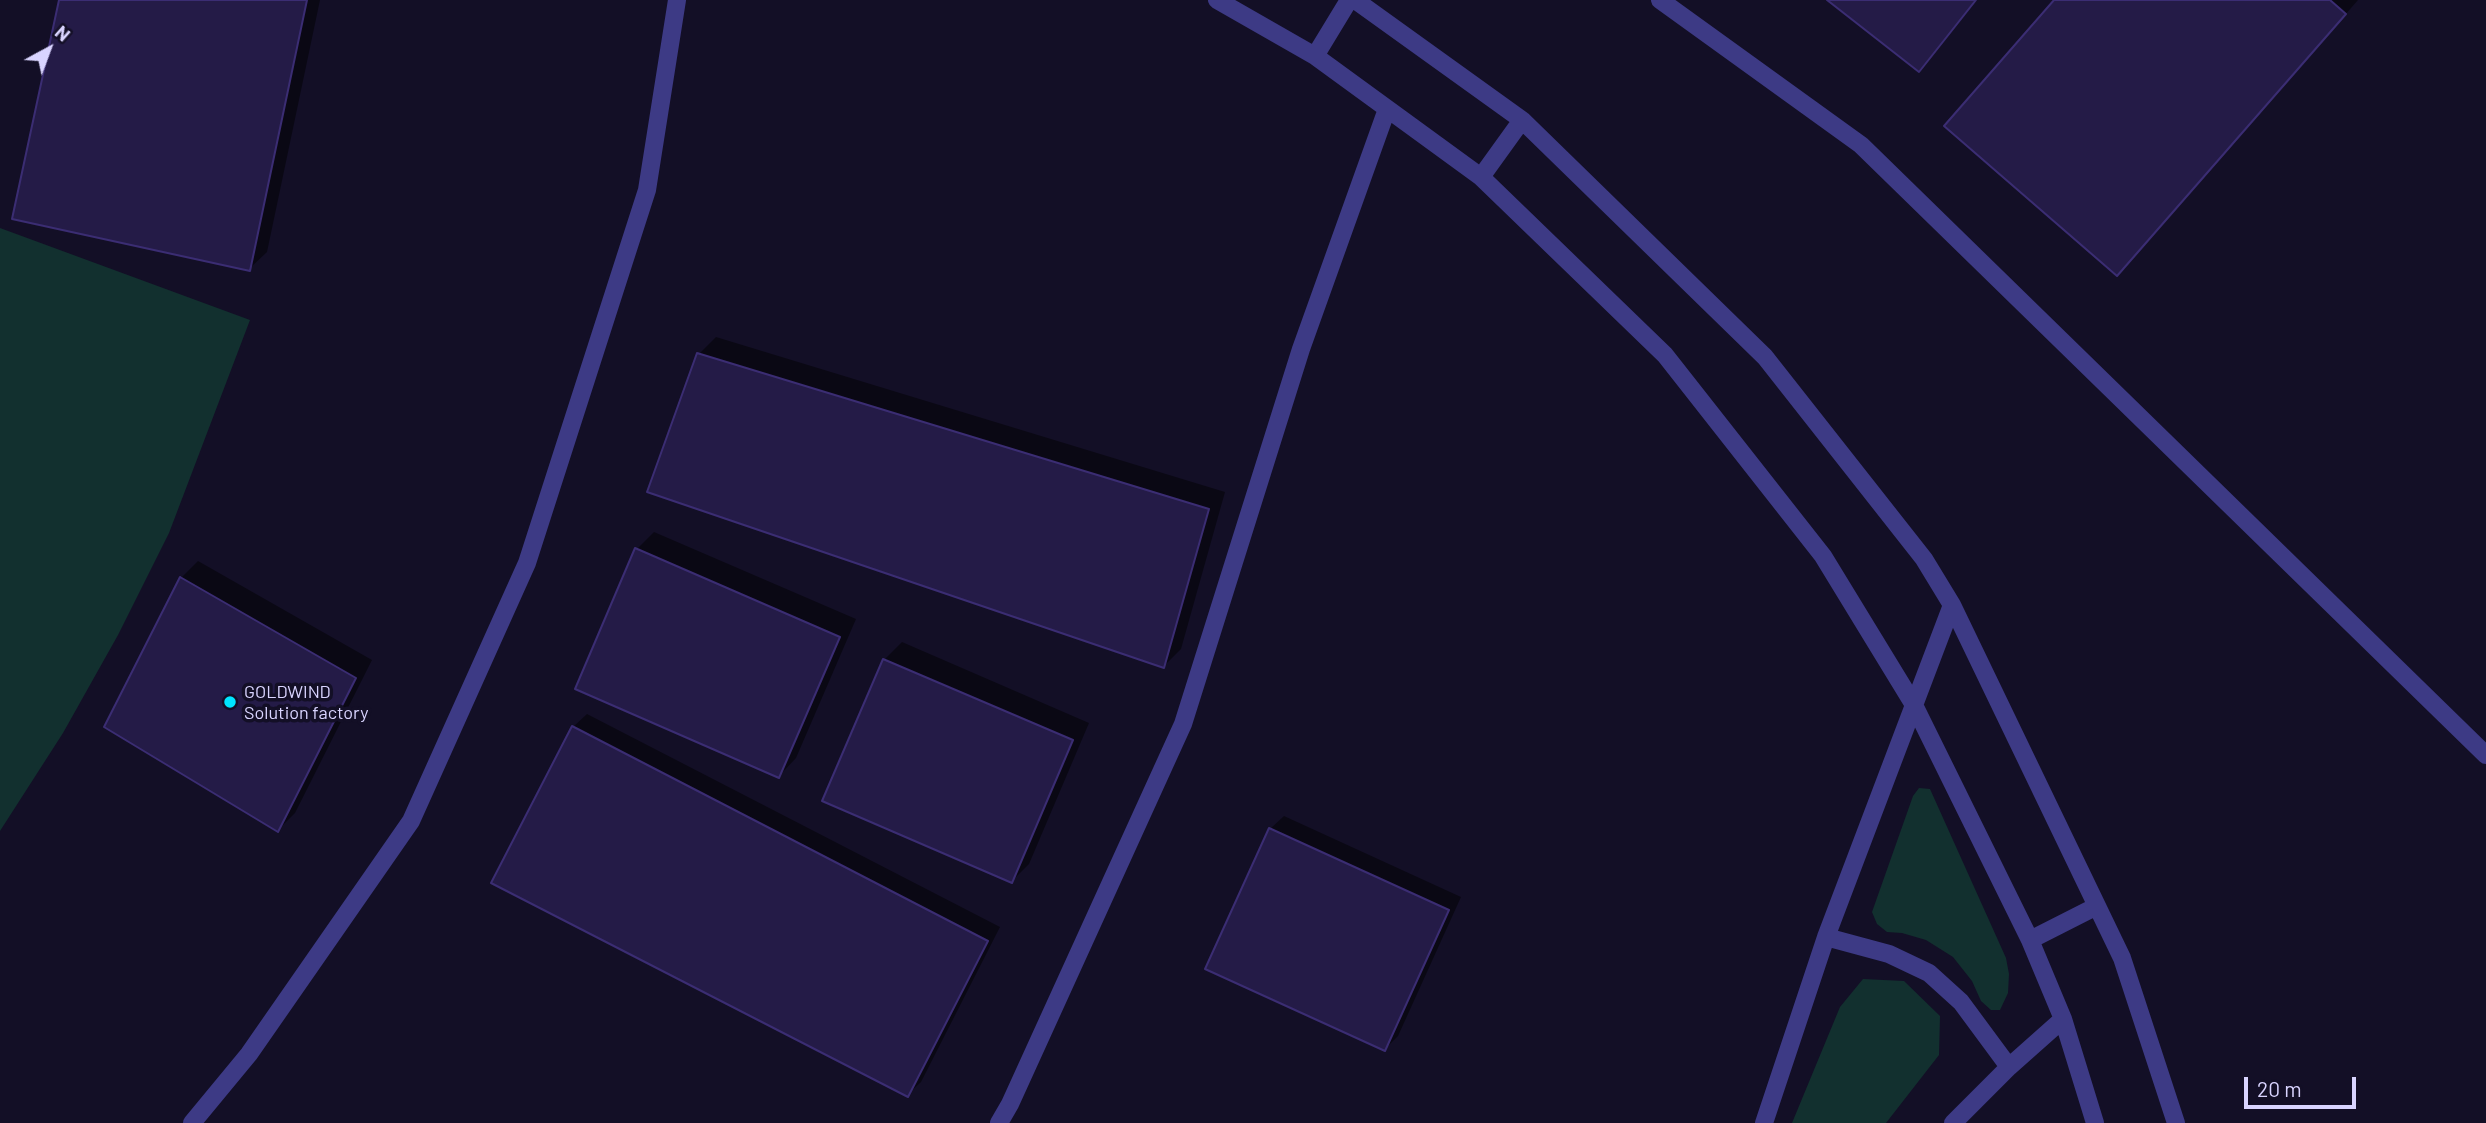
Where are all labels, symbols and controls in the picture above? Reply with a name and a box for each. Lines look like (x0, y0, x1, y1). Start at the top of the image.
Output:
north arrow (14, 14, 84, 84)
text: N (51, 20, 75, 46)
place label: GOLDWIND Solution factory (244, 681, 368, 724)
marker: GOLDWIND Solution factory (222, 694, 238, 710)
scale bar (2248, 1064, 2360, 1108)
text: 20 m (2257, 1076, 2302, 1101)

